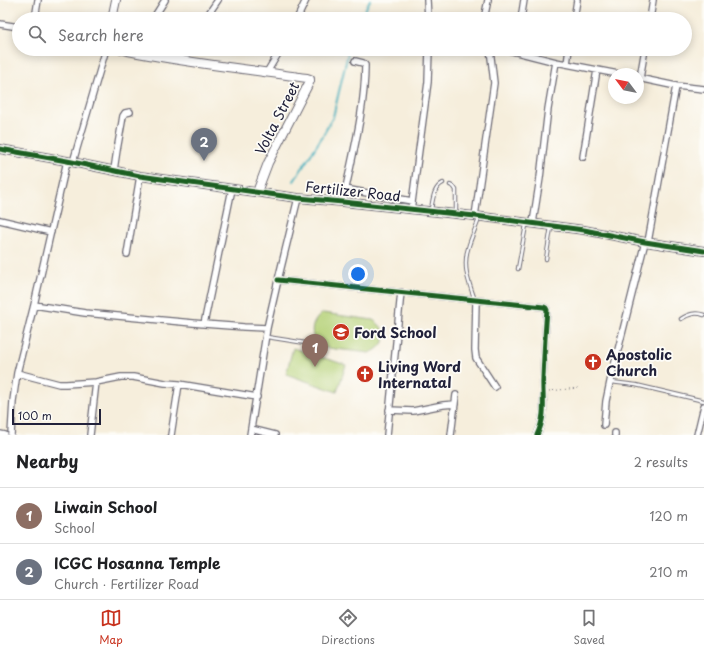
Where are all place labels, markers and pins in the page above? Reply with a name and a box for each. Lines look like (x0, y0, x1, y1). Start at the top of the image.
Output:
pin: 2 (191, 128, 217, 161)
school or university icon: Ford School (331, 322, 351, 342)
place label: Ford School (354, 322, 436, 343)
pin: 1 (302, 334, 328, 367)
place label: Apostolic Church (606, 344, 672, 381)
church icon: Apostolic Church (583, 352, 603, 372)
place label: Living Word Internatal (378, 356, 461, 393)
church icon: Living Word Internatal (355, 364, 375, 384)

